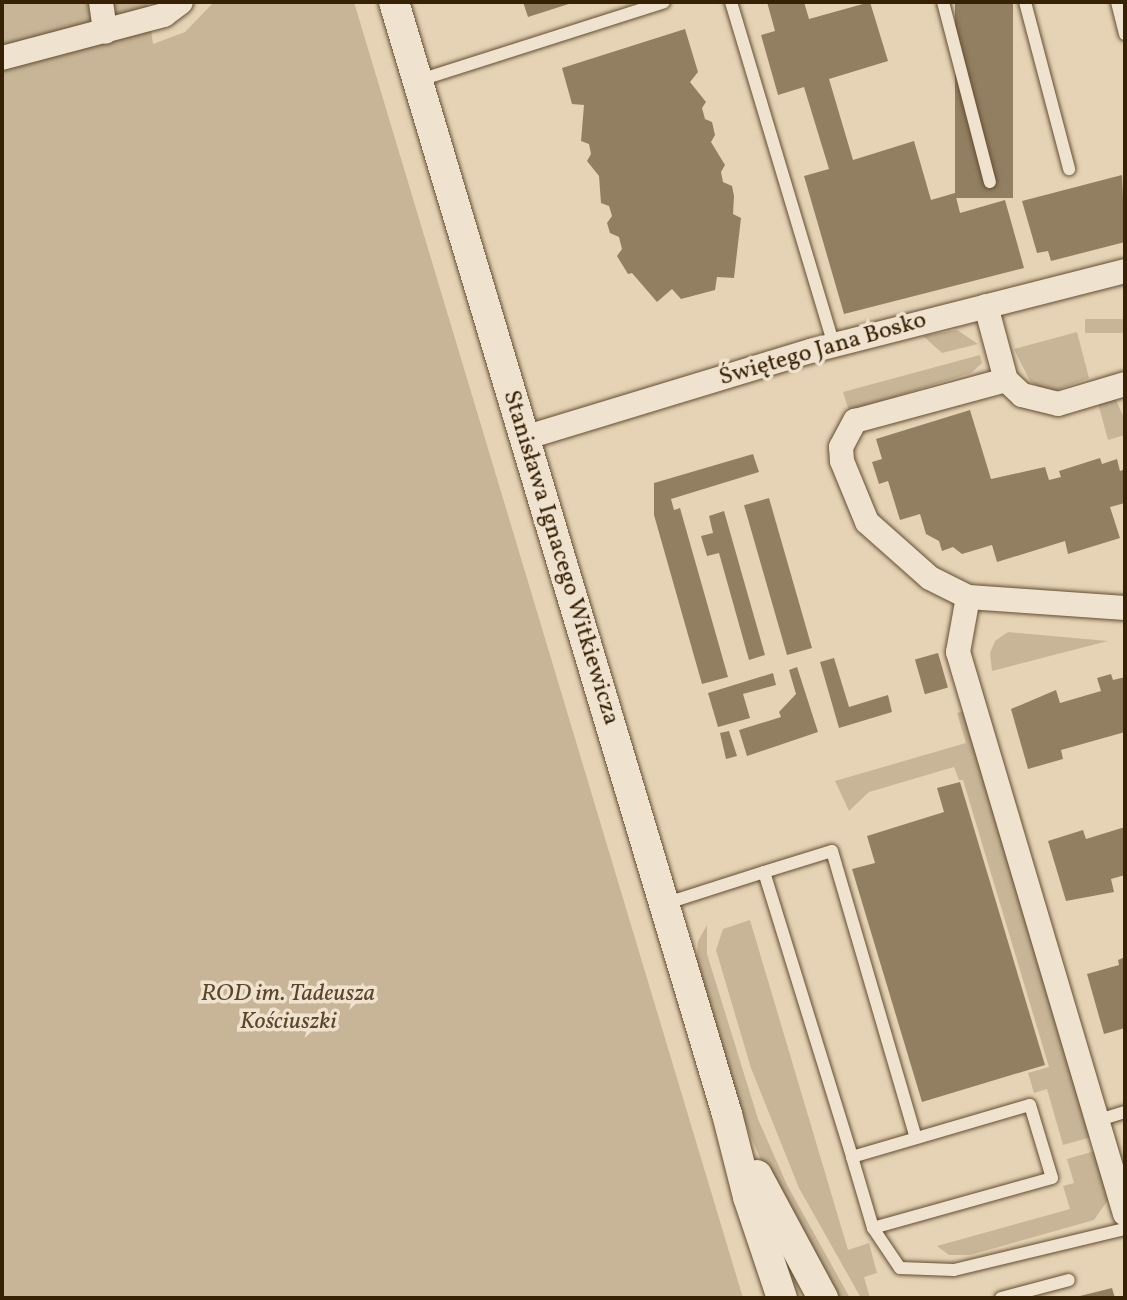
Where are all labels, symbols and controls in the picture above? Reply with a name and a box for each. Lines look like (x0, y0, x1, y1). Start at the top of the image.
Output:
street label: Świętego Jana Bosko (716, 307, 930, 393)
street label: Stanisława Ignacego Witkiewicza (495, 387, 625, 729)
park label: ROD im. Tadeusza Kościuszki (201, 981, 375, 1037)

